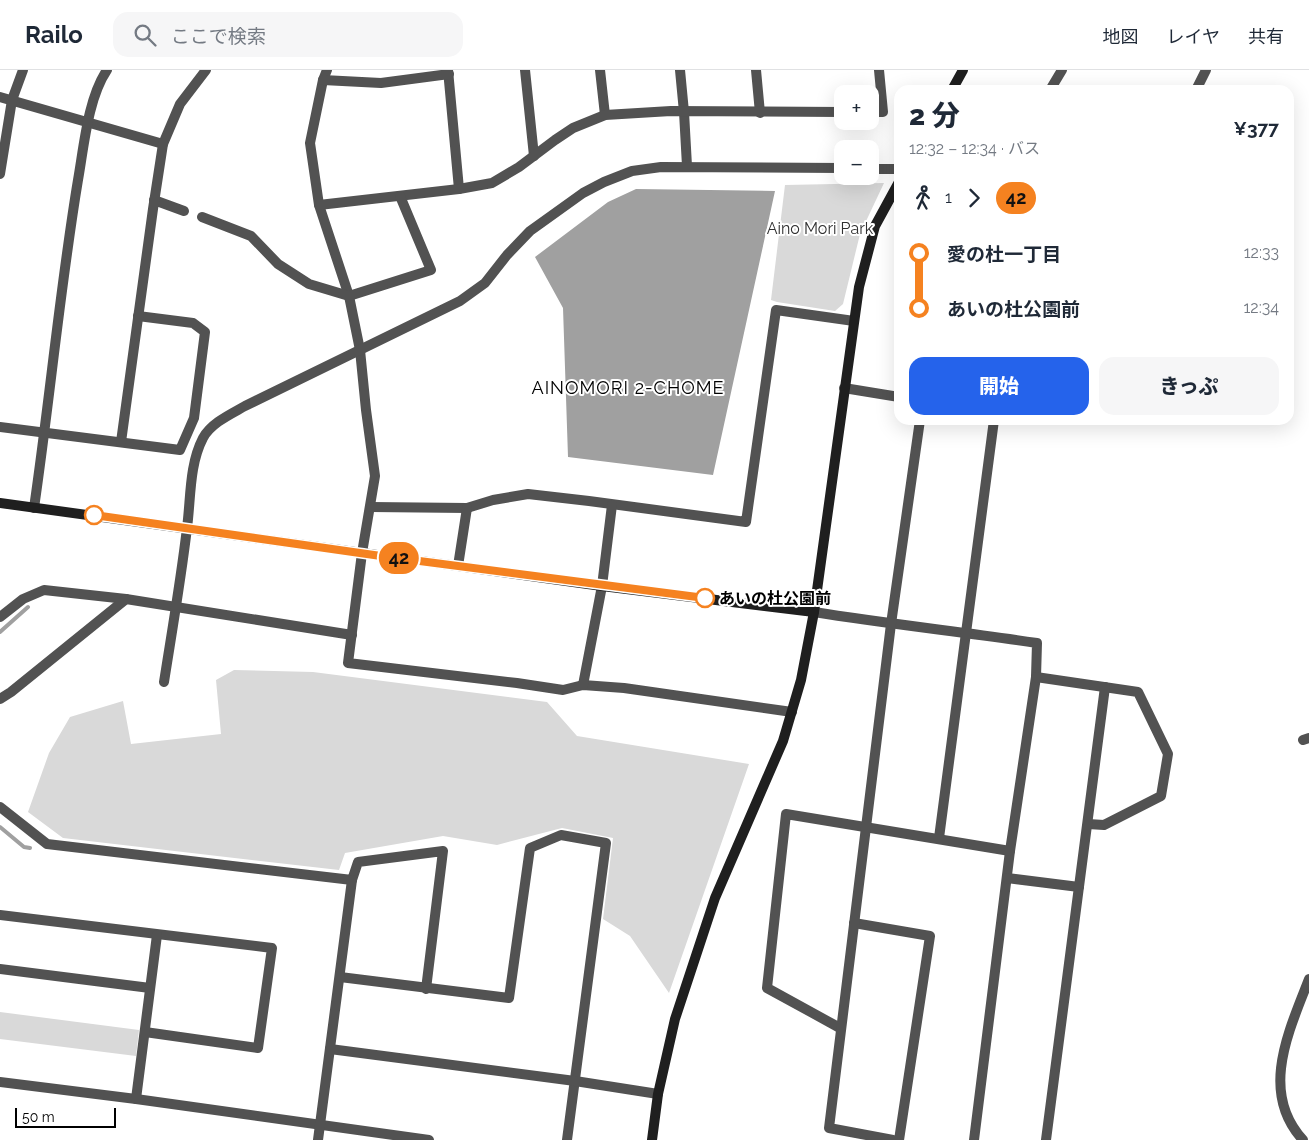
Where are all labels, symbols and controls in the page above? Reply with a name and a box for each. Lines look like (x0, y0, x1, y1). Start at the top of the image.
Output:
search box (113, 12, 463, 57)
text: Railo (25, 20, 83, 49)
icon: search (131, 21, 159, 49)
text: ここで検索 (171, 25, 266, 47)
text: 地図 (1103, 26, 1139, 47)
text: レイヤ (1167, 26, 1220, 47)
text: 共有 (1248, 26, 1284, 47)
map controls (834, 85, 879, 185)
button: + (834, 85, 879, 130)
text: 2 分 (909, 99, 960, 132)
text: ¥377 (1233, 117, 1279, 139)
text: 12:32 – 12:34 · バス (909, 139, 1040, 158)
button: − (834, 140, 879, 185)
icon: walk (909, 184, 937, 212)
icon: forward (960, 184, 988, 212)
text: 42 (1006, 187, 1026, 208)
text: 1 (945, 188, 952, 207)
park label: Aino Mori Park (767, 219, 874, 238)
text: 愛の杜一丁目 (947, 243, 1061, 265)
text: 12:33 (1244, 243, 1279, 262)
text: あいの杜公園前 (947, 298, 1080, 320)
text: 12:34 (1244, 298, 1279, 317)
button: 開始 (909, 357, 1089, 415)
button: きっぷ (1099, 357, 1279, 415)
district label: AINOMORI 2-CHOME (531, 377, 725, 398)
unlabelled marker (84, 505, 104, 525)
line badge: 42 (376, 542, 422, 574)
text: 42 (389, 547, 409, 568)
marker: あいの杜公園前 (695, 588, 715, 608)
place label: あいの杜公園前 (719, 589, 831, 608)
scale bar (15, 1105, 116, 1128)
text: 50 m (22, 1109, 55, 1125)

